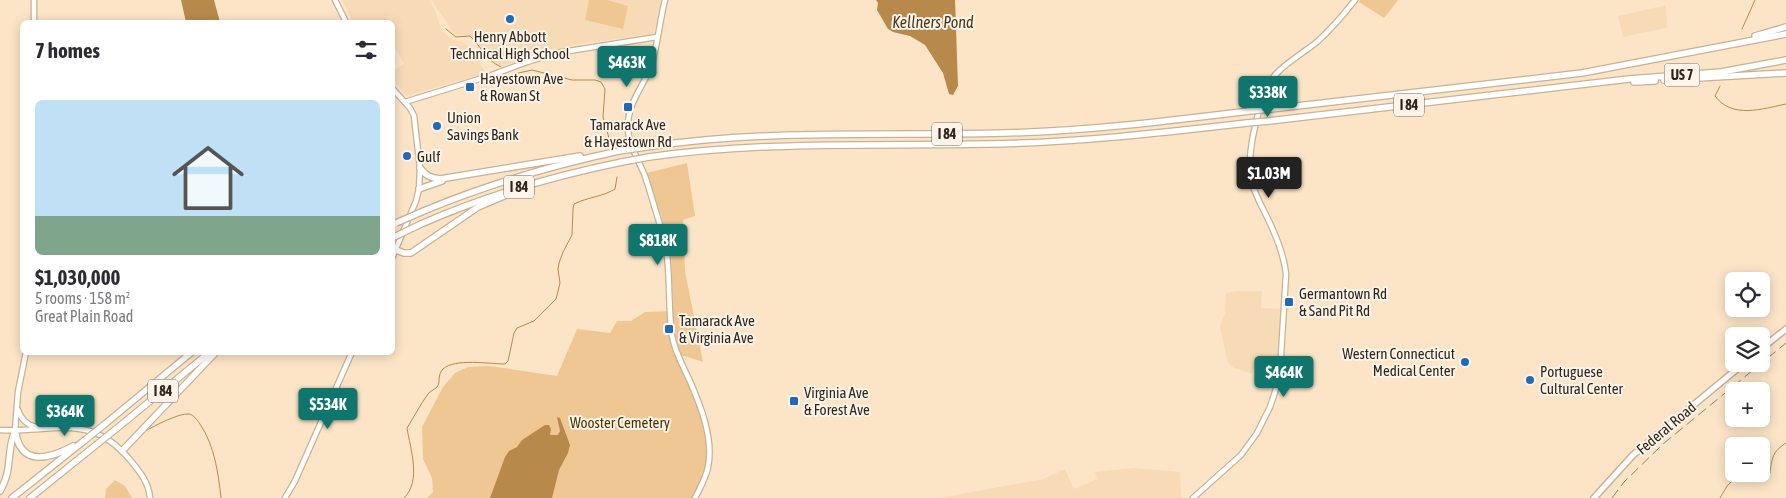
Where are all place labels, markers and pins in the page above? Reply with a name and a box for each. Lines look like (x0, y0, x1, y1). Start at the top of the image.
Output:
marker: Henry Abbott Technical High School (504, 13, 516, 25)
place label: Henry Abbott Technical High School (450, 28, 570, 62)
pin: $463K (592, 46, 662, 88)
place label: Hayestown Ave & Rowan St (480, 70, 564, 104)
pin: $338K (1233, 76, 1303, 118)
marker: Hayestown Ave & Rowan St (464, 81, 476, 93)
marker: Tamarack Ave & Hayestown Rd (622, 101, 634, 113)
place label: Union Savings Bank (447, 109, 519, 143)
place label: Tamarack Ave & Hayestown Rd (584, 116, 672, 150)
marker: Union Savings Bank (431, 120, 443, 132)
place label: Gulf (417, 148, 440, 165)
marker: Gulf (401, 150, 413, 162)
pin: $1.03M (1228, 156, 1310, 199)
pin: $818K (623, 224, 693, 266)
place label: Germantown Rd & Sand Pit Rd (1299, 285, 1387, 319)
marker: Germantown Rd & Sand Pit Rd (1283, 296, 1295, 308)
place label: Tamarack Ave & Virginia Ave (679, 312, 755, 346)
marker: Tamarack Ave & Virginia Ave (663, 323, 675, 335)
place label: Western Connecticut Medical Center (1342, 345, 1456, 379)
pin: $464K (1249, 356, 1319, 398)
marker: Western Connecticut Medical Center (1459, 356, 1471, 368)
place label: Portuguese Cultural Center (1540, 363, 1623, 397)
marker: Portuguese Cultural Center (1524, 374, 1536, 386)
place label: Virginia Ave & Forest Ave (804, 384, 870, 418)
pin: $534K (293, 388, 363, 430)
pin: $364K (30, 394, 100, 437)
marker: Virginia Ave & Forest Ave (788, 395, 800, 407)

